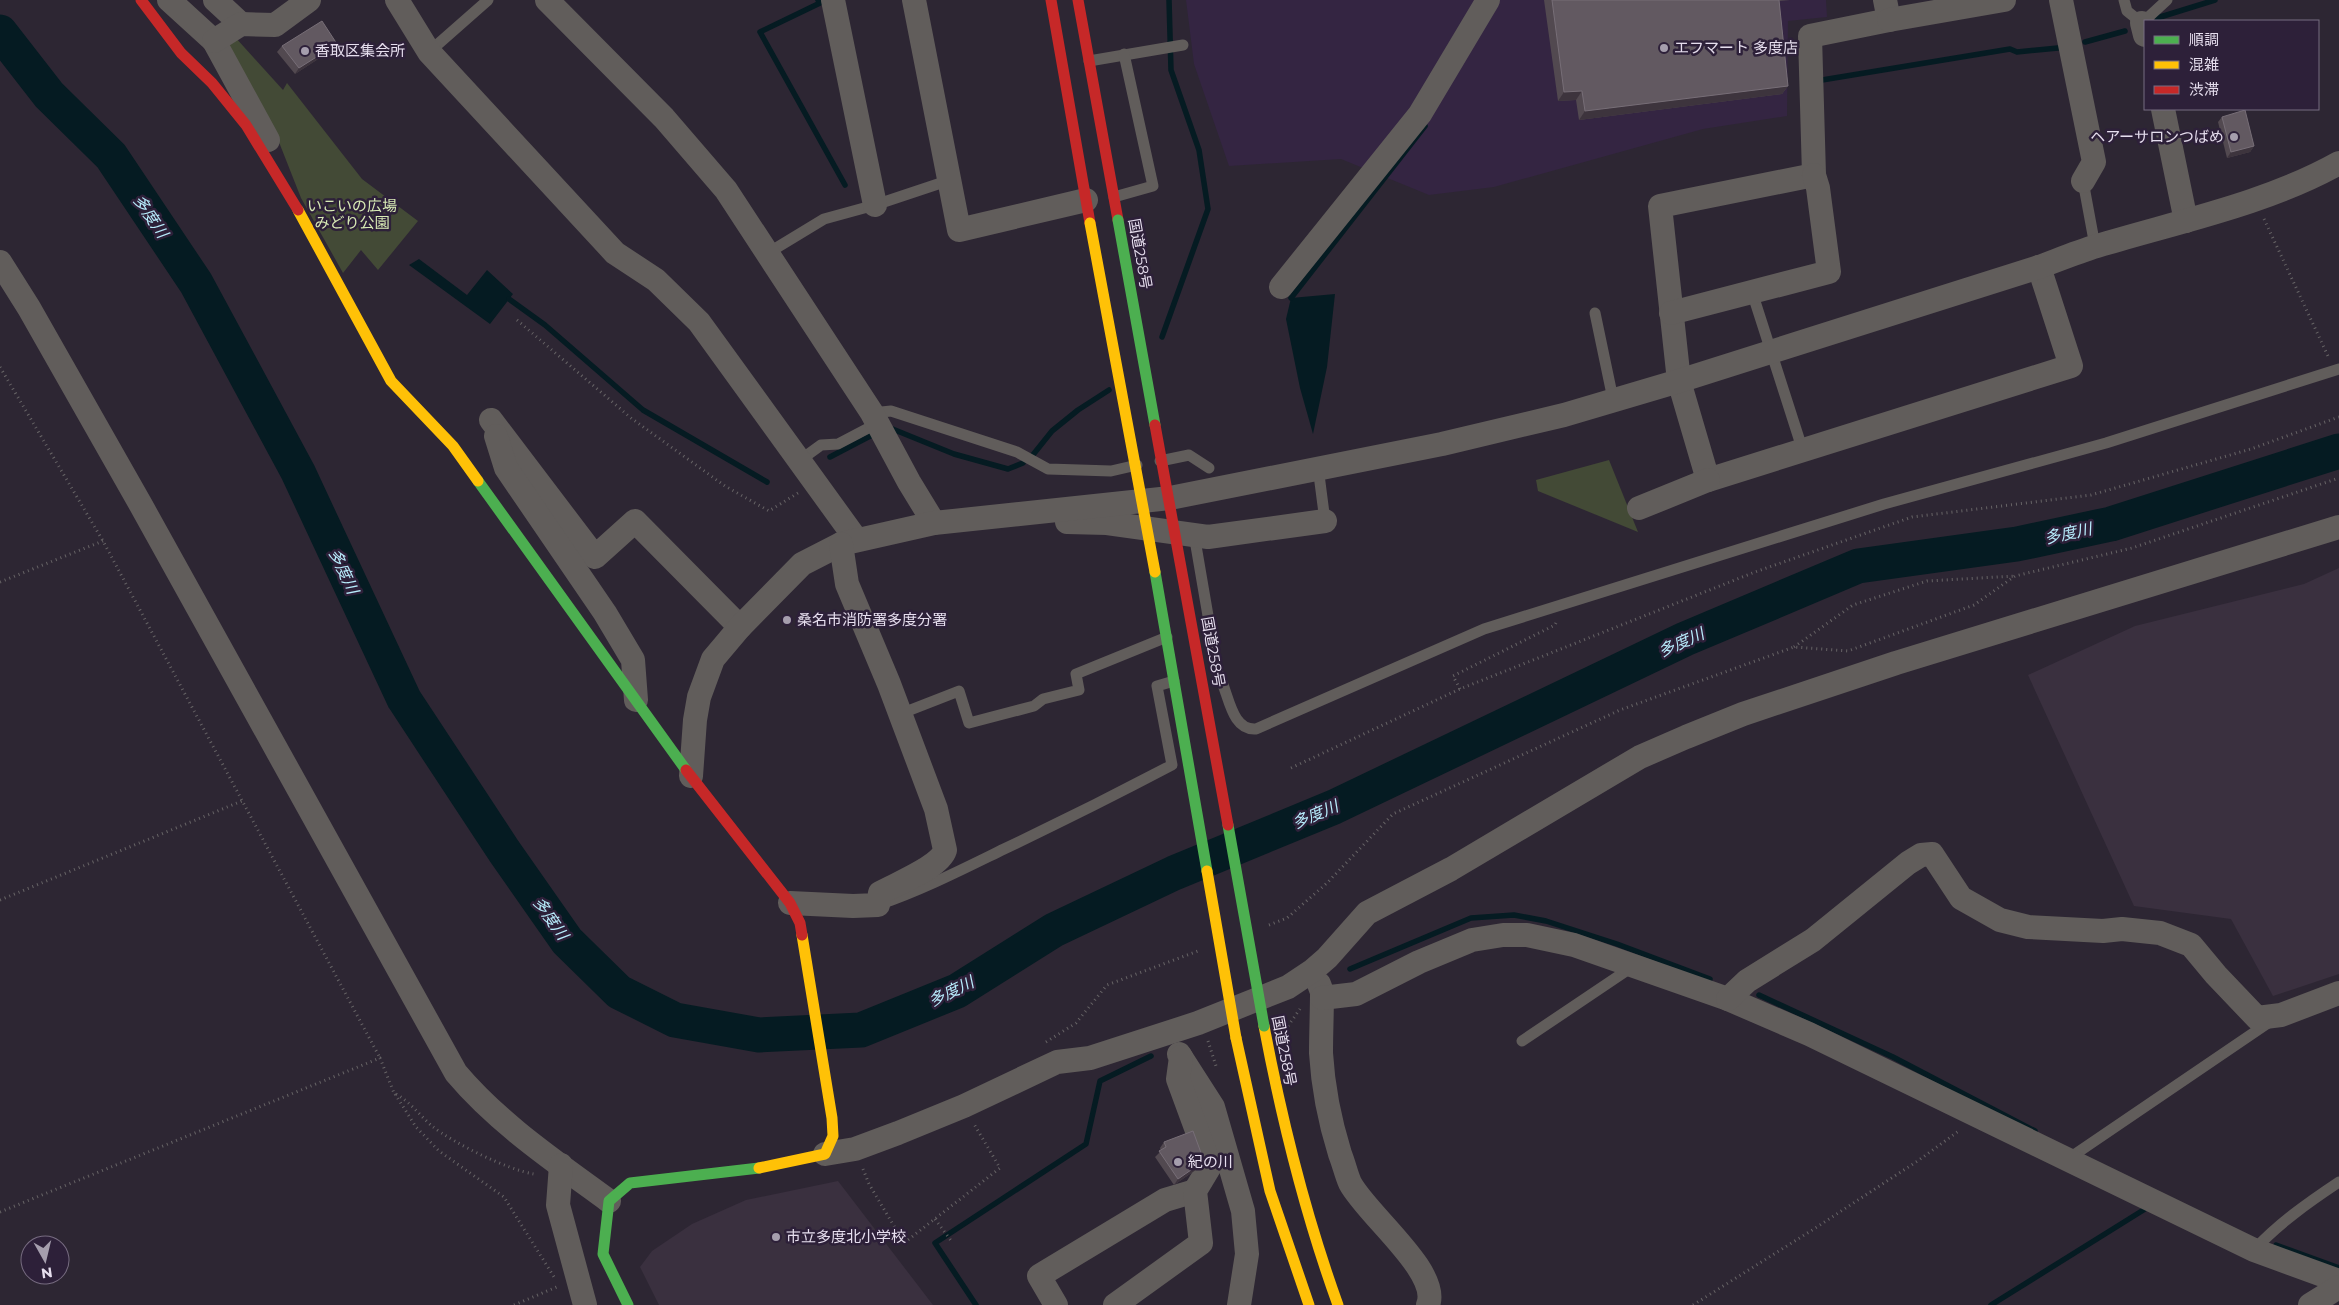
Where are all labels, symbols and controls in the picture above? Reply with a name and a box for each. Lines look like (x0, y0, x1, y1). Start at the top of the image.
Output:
legend (2144, 20, 2319, 110)
text: 順調 (2189, 30, 2219, 49)
place label: エフマート 多度店 (1674, 38, 1798, 57)
place label: 香取区集会所 (315, 41, 405, 60)
marker: エフマート 多度店 (1658, 42, 1670, 54)
marker: 香取区集会所 (299, 45, 311, 57)
text: 混雑 (2189, 55, 2219, 74)
text: 渋滞 (2189, 80, 2219, 99)
place label: ヘアーサロンつばめ (2090, 127, 2224, 146)
marker: ヘアーサロンつばめ (2228, 131, 2240, 143)
water label: 多度川 (129, 191, 173, 243)
park label: いこいの広場 みどり公園 (307, 196, 397, 232)
street label: 国道258号 (1125, 217, 1156, 291)
water label: 多度川 (2043, 519, 2096, 548)
water label: 多度川 (325, 545, 363, 599)
place label: 桑名市消防署多度分署 (797, 610, 947, 629)
marker: 桑名市消防署多度分署 (781, 614, 793, 626)
street label: 国道258号 (1198, 615, 1229, 689)
water label: 多度川 (1655, 623, 1709, 661)
water label: 多度川 (1289, 796, 1343, 833)
water label: 多度川 (529, 893, 573, 945)
water label: 多度川 (925, 972, 979, 1011)
street label: 国道258号 (1268, 1014, 1301, 1088)
place label: 紀の川 (1188, 1152, 1233, 1171)
marker: 紀の川 (1172, 1156, 1184, 1168)
place label: 市立多度北小学校 (786, 1227, 906, 1246)
marker: 市立多度北小学校 (770, 1231, 782, 1243)
north arrow (20, 1235, 70, 1285)
text: N (40, 1263, 54, 1283)

